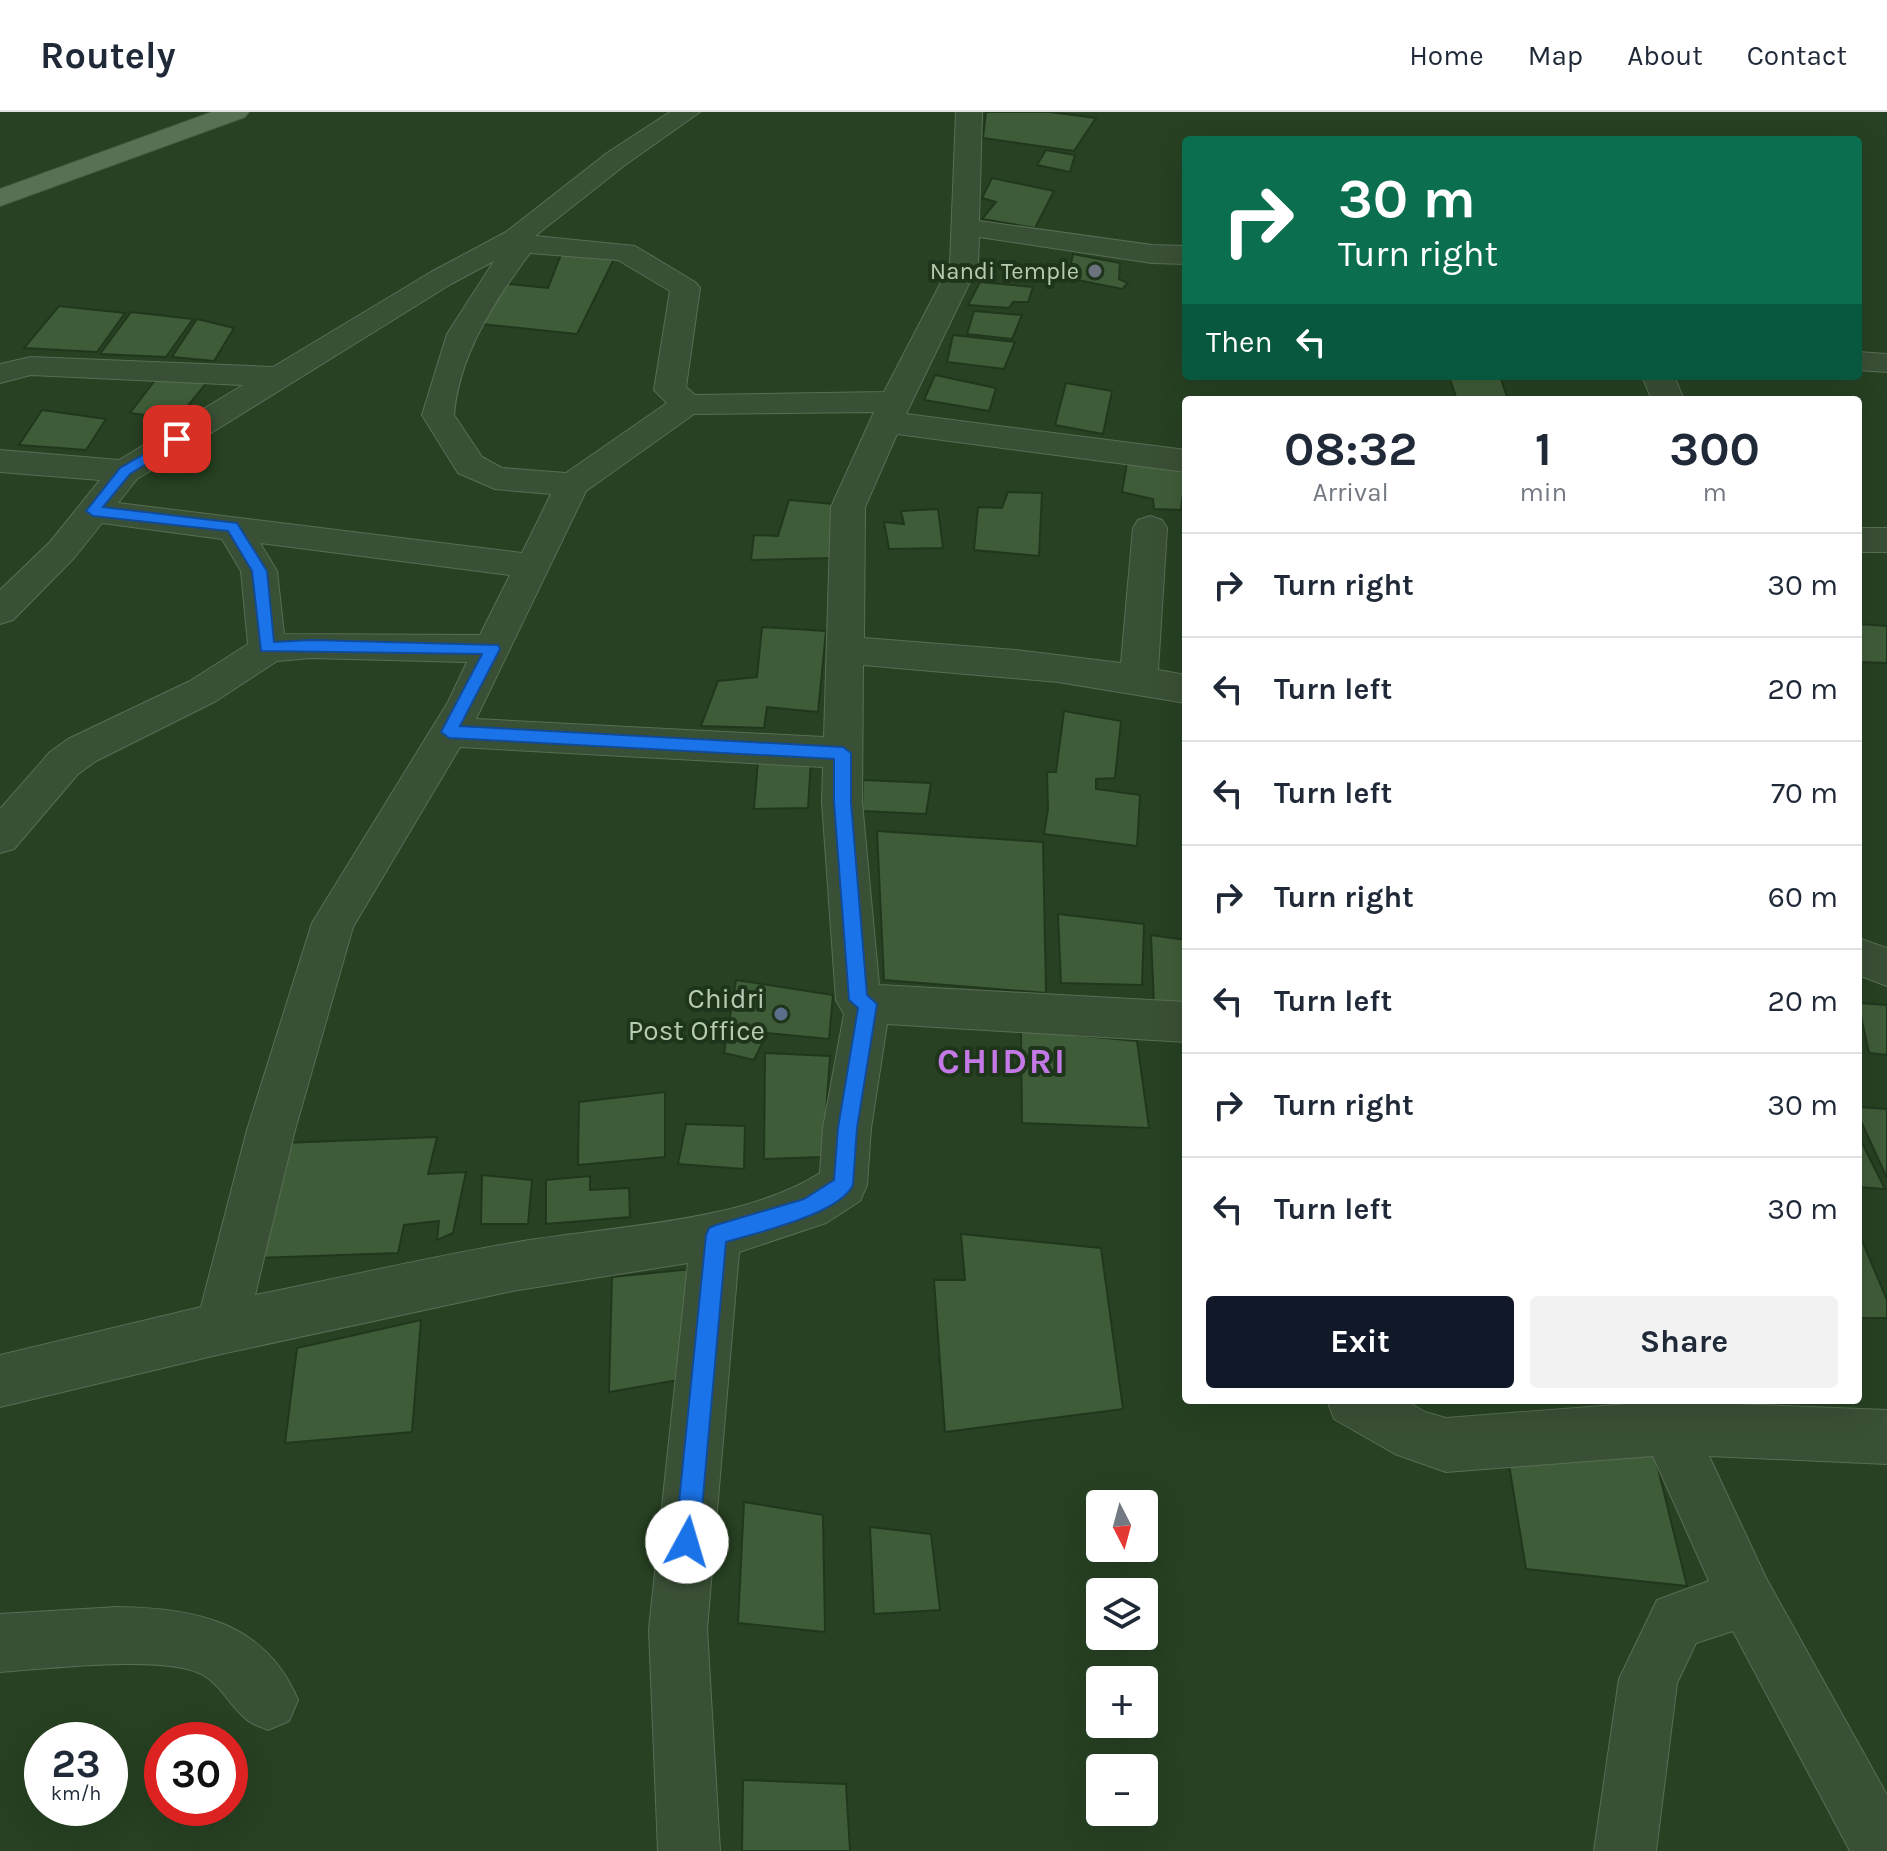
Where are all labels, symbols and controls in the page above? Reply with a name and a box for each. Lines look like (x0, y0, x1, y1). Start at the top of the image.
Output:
text: Routely (40, 33, 176, 78)
text: Home (1409, 39, 1484, 72)
text: Map (1528, 39, 1583, 72)
text: About (1627, 39, 1703, 72)
text: Contact (1747, 39, 1847, 72)
text: 30 m (1338, 166, 1476, 231)
icon: right (1206, 168, 1310, 272)
text: Turn right (1338, 233, 1498, 275)
place label: Nandi Temple (930, 257, 1079, 285)
marker: Nandi Temple (1086, 262, 1104, 280)
icon: left (1289, 320, 1333, 364)
text: Then (1206, 324, 1273, 360)
pin (143, 405, 211, 473)
icon: arrive (155, 417, 199, 461)
text: 08:32 (1284, 421, 1417, 477)
text: 1 (1535, 421, 1552, 477)
text: 300 (1669, 421, 1760, 477)
text: Arrival (1313, 477, 1389, 508)
text: min (1519, 477, 1567, 508)
text: m (1702, 477, 1727, 508)
icon: right (1206, 563, 1250, 607)
text: Turn right (1274, 567, 1414, 603)
text: 30 m (1767, 567, 1838, 603)
icon: left (1206, 667, 1250, 711)
text: Turn left (1274, 671, 1392, 707)
text: 20 m (1768, 671, 1838, 707)
icon: left (1206, 771, 1250, 815)
text: Turn left (1274, 775, 1392, 811)
text: 70 m (1771, 775, 1838, 811)
icon: right (1206, 875, 1250, 919)
text: Turn right (1274, 879, 1414, 915)
text: 60 m (1768, 879, 1838, 915)
icon: left (1206, 979, 1250, 1023)
place label: Chidri Post Office (628, 982, 765, 1047)
text: Turn left (1274, 983, 1392, 1019)
text: 20 m (1768, 983, 1838, 1019)
marker: Chidri Post Office (772, 1005, 790, 1023)
district label: CHIDRI (937, 1040, 1067, 1082)
icon: right (1206, 1083, 1250, 1127)
text: Turn right (1274, 1087, 1414, 1123)
text: 30 m (1767, 1087, 1838, 1123)
icon: left (1206, 1187, 1250, 1231)
text: Turn left (1274, 1191, 1392, 1227)
text: 30 m (1767, 1191, 1838, 1227)
button: Exit (1206, 1296, 1514, 1388)
button: Share (1530, 1296, 1838, 1388)
north arrow (1086, 1490, 1158, 1562)
map controls (1086, 1490, 1158, 1826)
position arrow (645, 1500, 729, 1584)
button: layers (1086, 1578, 1158, 1650)
button: + (1086, 1666, 1158, 1738)
speed limit sign: 30 (144, 1722, 248, 1826)
text: 23 (51, 1740, 101, 1787)
button: − (1086, 1754, 1158, 1826)
text: km/h (51, 1782, 101, 1805)

